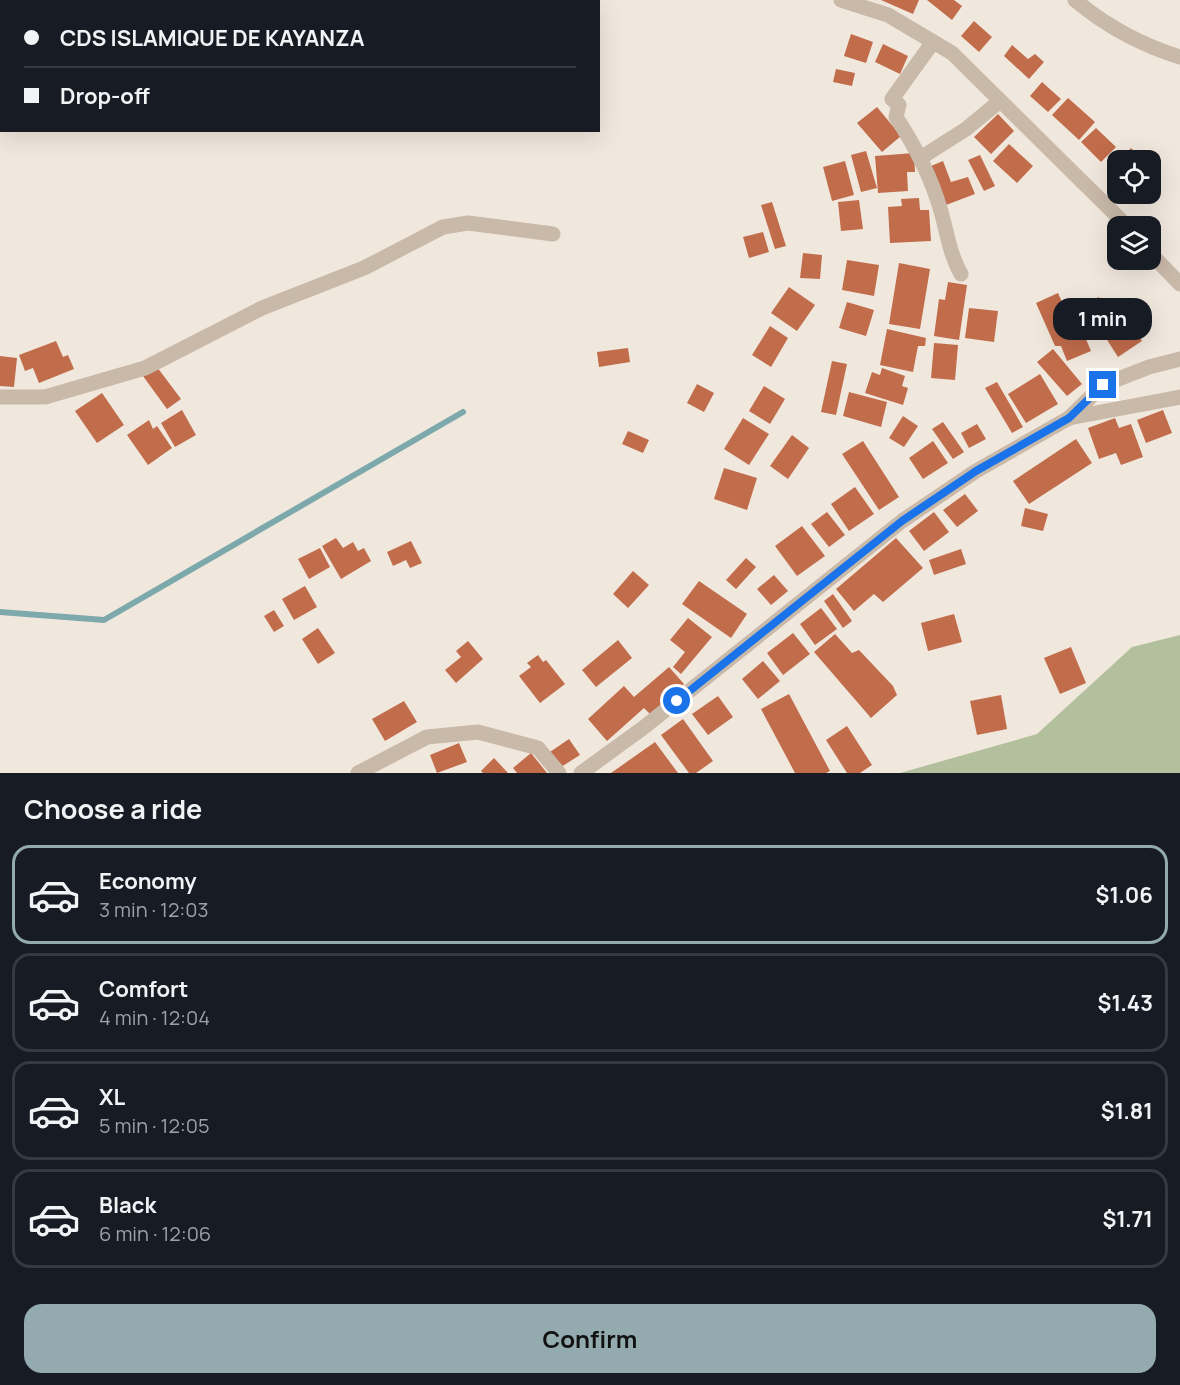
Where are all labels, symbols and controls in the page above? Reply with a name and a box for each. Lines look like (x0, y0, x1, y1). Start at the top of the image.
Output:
text: CDS ISLAMIQUE DE KAYANZA (60, 23, 364, 53)
text: Drop-off (60, 81, 150, 111)
map controls (1107, 150, 1161, 270)
button: locate (1107, 150, 1161, 204)
button: layers (1107, 216, 1161, 270)
callout: 1 min (1054, 298, 1152, 340)
text: 1 min (1078, 305, 1127, 332)
route end (1089, 371, 1116, 398)
route start (663, 687, 690, 714)
text: Choose a ride (24, 790, 202, 827)
text: Economy (99, 866, 197, 896)
icon: car (27, 868, 81, 922)
text: $1.06 (1096, 880, 1153, 910)
text: 3 min · 12:03 (99, 896, 209, 923)
text: Comfort (99, 974, 188, 1004)
icon: car (27, 976, 81, 1030)
text: $1.43 (1098, 988, 1153, 1018)
text: 4 min · 12:04 (99, 1004, 210, 1031)
text: XL (99, 1082, 125, 1112)
icon: car (27, 1084, 81, 1138)
text: $1.81 (1101, 1096, 1153, 1126)
text: 5 min · 12:05 (99, 1112, 210, 1139)
text: Black (99, 1190, 156, 1220)
icon: car (27, 1192, 81, 1246)
text: $1.71 (1102, 1204, 1153, 1234)
text: 6 min · 12:06 (99, 1220, 211, 1247)
button: Confirm (24, 1304, 1156, 1373)

